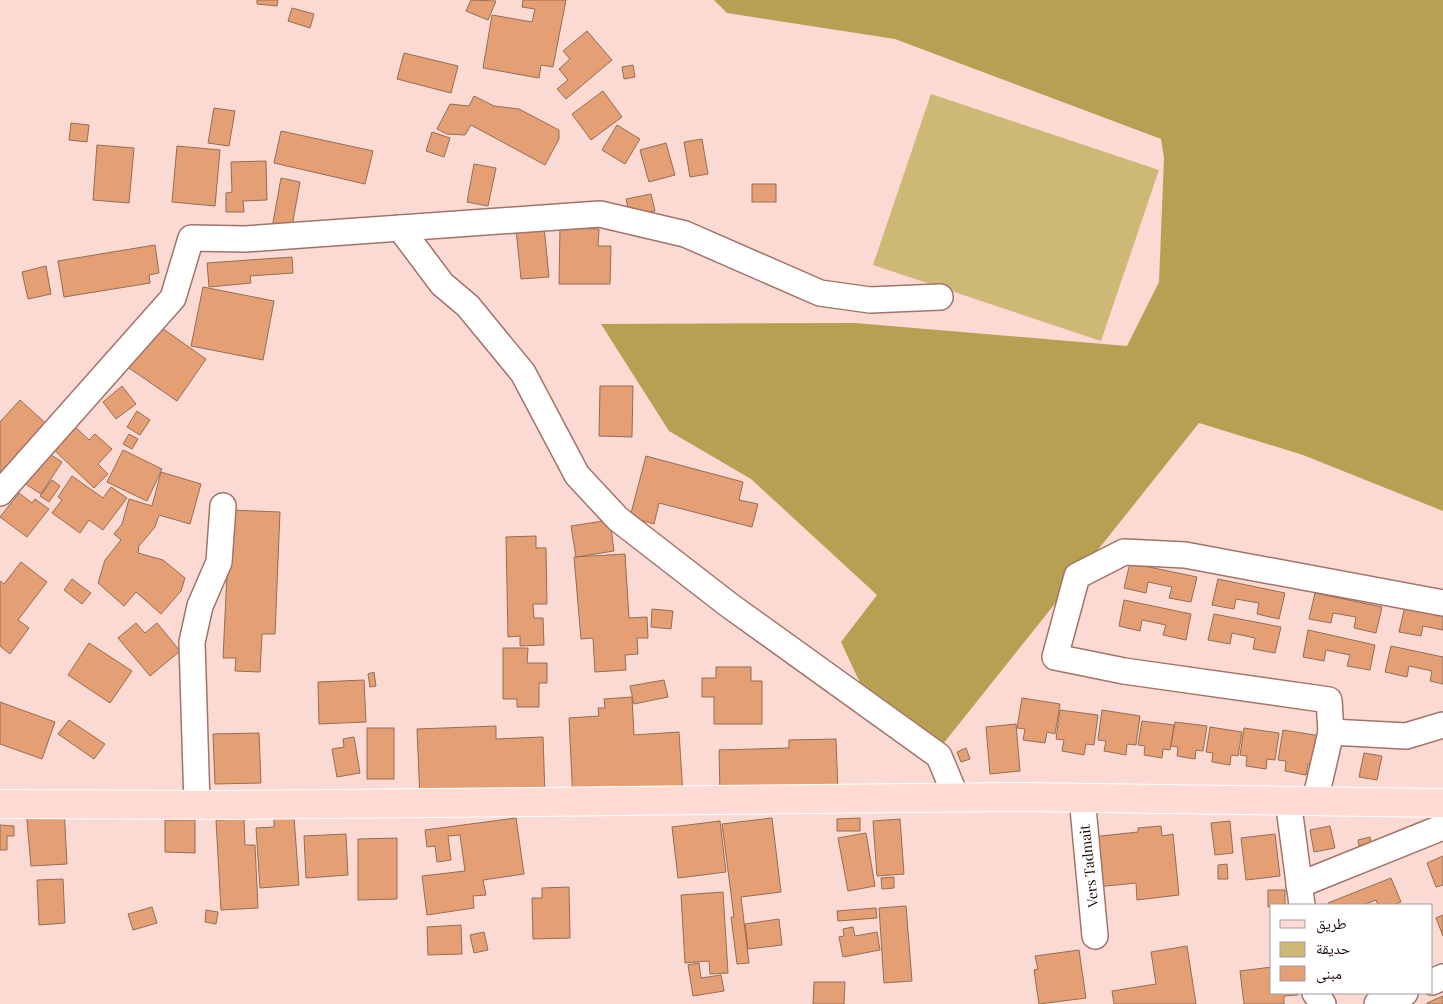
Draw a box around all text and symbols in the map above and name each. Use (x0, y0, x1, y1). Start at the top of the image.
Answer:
street label: Vers Tadmait (1075, 823, 1102, 909)
legend (1270, 904, 1433, 994)
text: طريق (1316, 913, 1347, 934)
text: حديقة (1316, 938, 1351, 958)
text: مبنى (1316, 963, 1342, 984)

